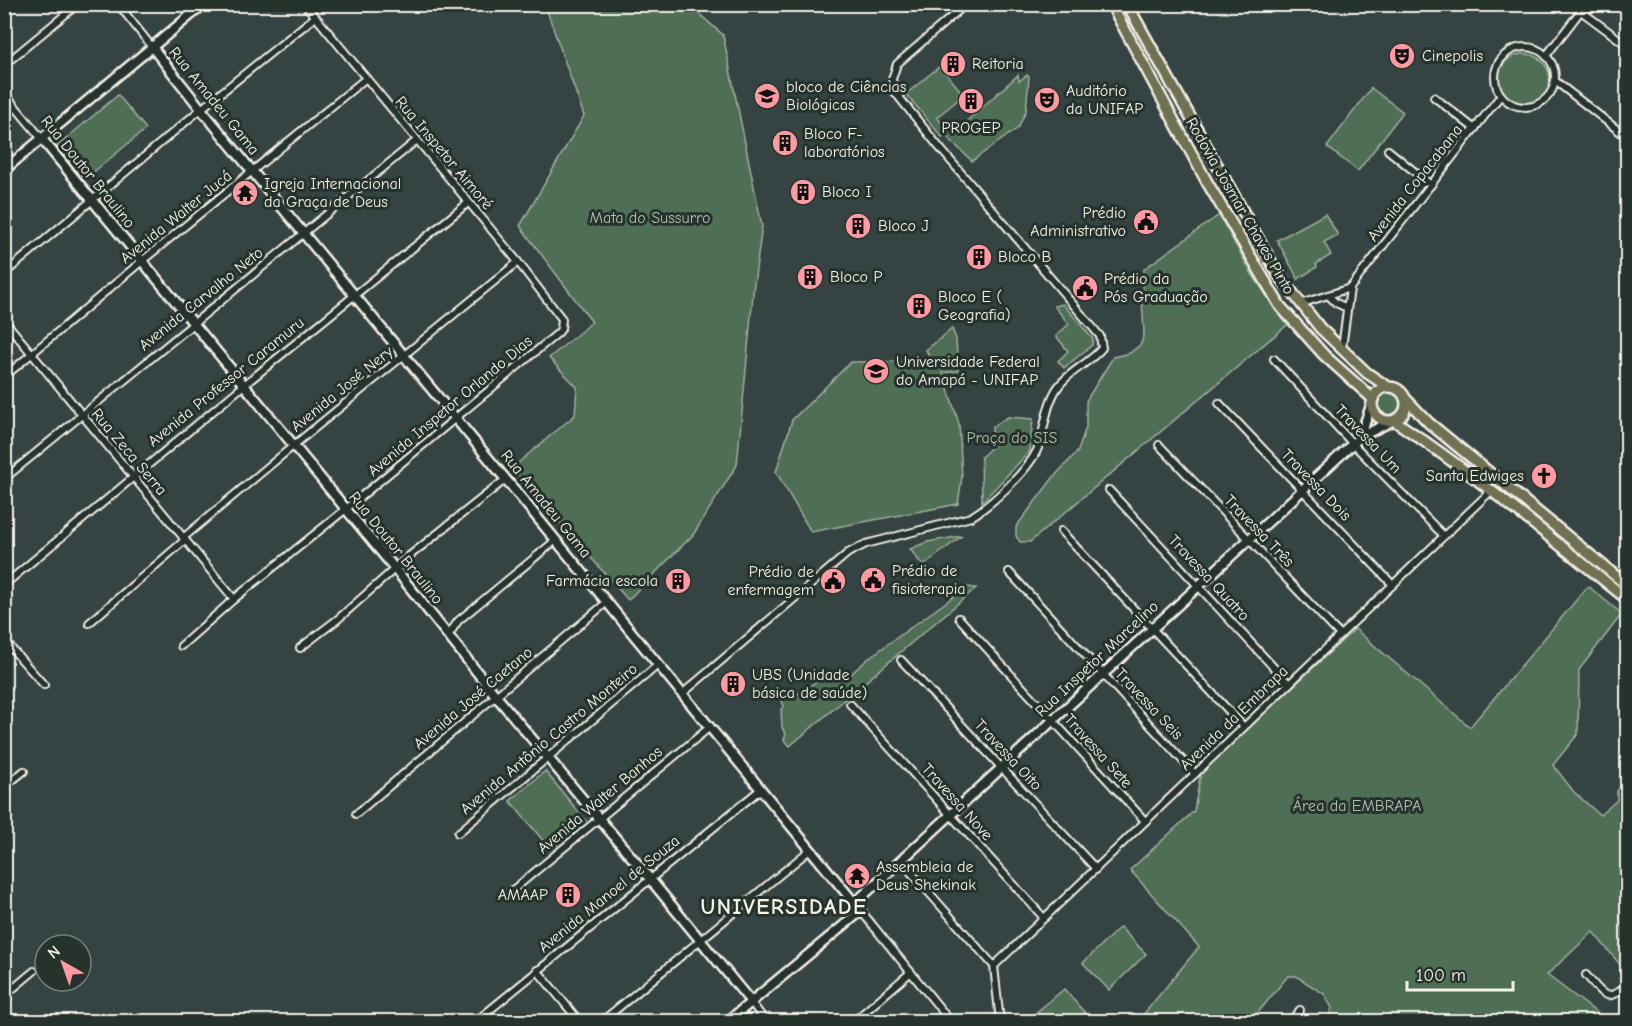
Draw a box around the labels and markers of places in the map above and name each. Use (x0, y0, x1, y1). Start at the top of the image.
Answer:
theatre icon: Cinepolis (1387, 41, 1417, 71)
place label: Cinepolis (1422, 47, 1483, 65)
building icon: Reitoria (938, 49, 968, 79)
place label: Reitoria (972, 55, 1024, 73)
place label: bloco de Ciências Biológicas (786, 78, 907, 114)
school or university icon: bloco de Ciências Biológicas (752, 81, 782, 111)
place label: Auditório da UNIFAP (1066, 82, 1143, 118)
theatre icon: Auditório da UNIFAP (1032, 85, 1062, 115)
building icon: PROGEP (956, 86, 986, 116)
place label: PROGEP (942, 119, 1000, 137)
place label: Bloco F- laboratórios (804, 125, 885, 161)
building icon: Bloco F- laboratórios (770, 128, 800, 158)
place label: Igreja Internacional da Graça de Deus (264, 175, 401, 211)
building icon: Bloco I (788, 177, 818, 207)
temple icon: Igreja Internacional da Graça de Deus (230, 178, 260, 208)
place label: Bloco I (822, 183, 872, 201)
place label: Prédio Administrativo (1030, 204, 1126, 240)
public building icon: Prédio Administrativo (1131, 207, 1161, 237)
building icon: Bloco J (843, 211, 873, 241)
place label: Bloco J (878, 217, 929, 235)
building icon: Bloco B (964, 242, 994, 272)
place label: Bloco B (998, 248, 1051, 266)
building icon: Bloco P (795, 262, 825, 292)
place label: Bloco P (830, 268, 882, 286)
place label: Prédio da Pós Graduação (1104, 270, 1208, 306)
public building icon: Prédio da Pós Graduação (1070, 273, 1100, 303)
place label: Bloco E ( Geografia) (938, 288, 1011, 324)
building icon: Bloco E ( Geografia) (904, 291, 934, 321)
place label: Universidade Federal do Amapá - UNIFAP (896, 353, 1040, 389)
school or university icon: Universidade Federal do Amapá - UNIFAP (861, 356, 891, 386)
church icon: Santa Edwiges (1529, 461, 1559, 491)
place label: Santa Edwiges (1426, 467, 1524, 485)
place label: Prédio de fisioterapia (891, 562, 966, 598)
place label: Prédio de enfermagem (727, 563, 814, 599)
public building icon: Prédio de fisioterapia (858, 565, 888, 595)
building icon: Farmácia escola (663, 566, 693, 596)
public building icon: Prédio de enfermagem (818, 566, 848, 596)
place label: Farmácia escola (546, 572, 658, 590)
place label: UBS (Unidade básica de saúde) (752, 666, 867, 702)
building icon: UBS (Unidade básica de saúde) (718, 669, 748, 699)
place label: Assembleia de Deus Shekinak (876, 858, 976, 894)
temple icon: Assembleia de Deus Shekinak (842, 861, 872, 891)
building icon: AMAAP (553, 880, 583, 910)
place label: AMAAP (498, 886, 548, 904)

